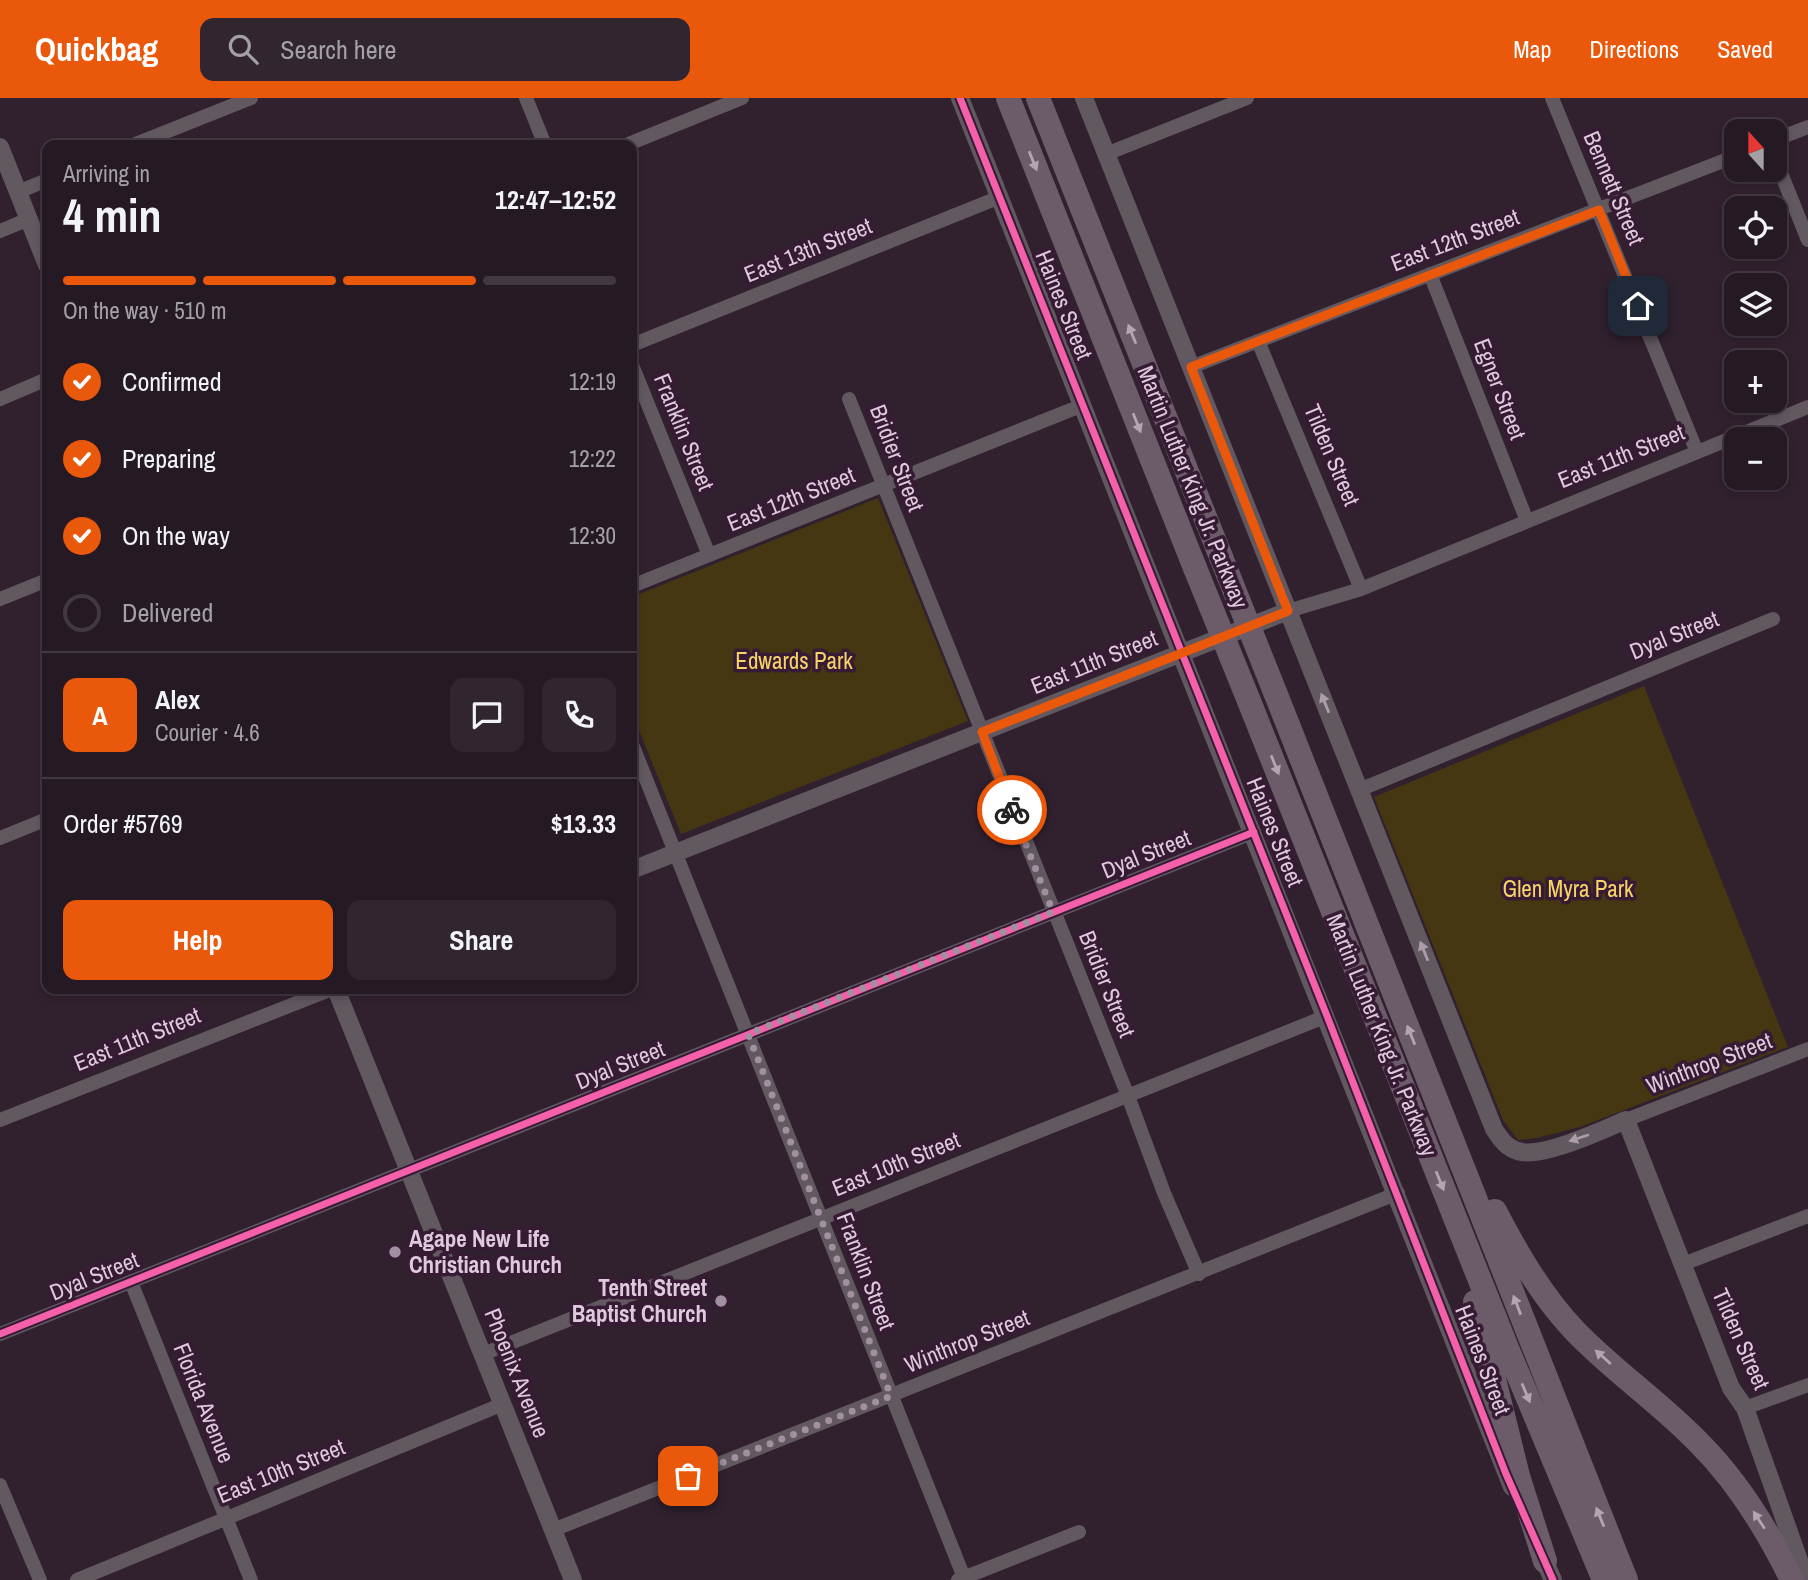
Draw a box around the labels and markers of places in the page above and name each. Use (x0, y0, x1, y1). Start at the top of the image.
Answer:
pin (1608, 276, 1668, 336)
place label: Agape New Life Christian Church (409, 1223, 562, 1280)
marker: Agape New Life Christian Church (387, 1244, 403, 1260)
place label: Tenth Street Baptist Church (572, 1272, 707, 1329)
marker: Tenth Street Baptist Church (713, 1293, 729, 1309)
pin (658, 1446, 718, 1506)

